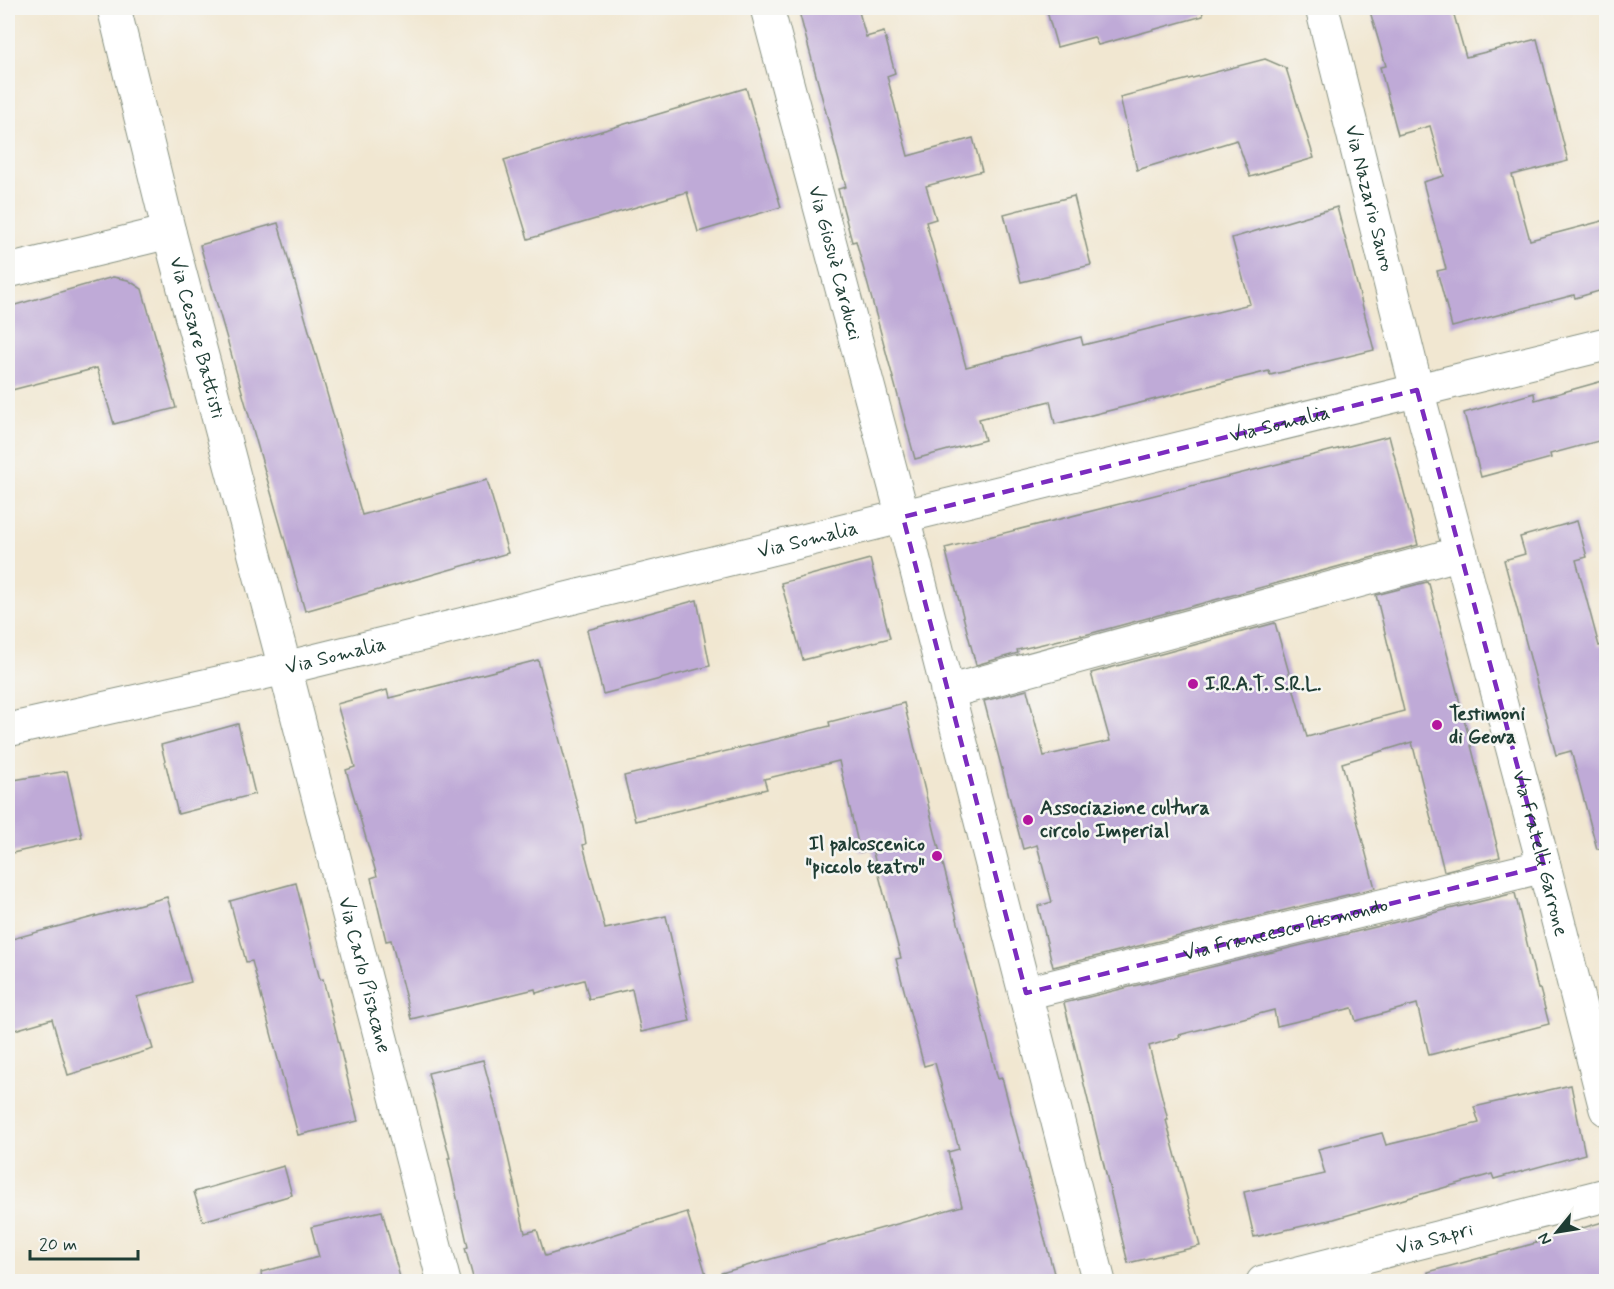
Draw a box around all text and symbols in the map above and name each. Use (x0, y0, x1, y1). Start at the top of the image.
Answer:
street label: Via Nazario Sauro (1338, 122, 1401, 274)
street label: Via Giosuè Carducci (802, 183, 869, 343)
street label: Via Cesare Battisti (163, 254, 232, 422)
street label: Via Somalia (1227, 399, 1333, 449)
street label: Via Somalia (754, 514, 861, 565)
street label: Via Somalia (282, 630, 389, 681)
place label: I.R.A.T. S.R.L. (1205, 671, 1321, 698)
marker: I.R.A.T. S.R.L. (1186, 677, 1200, 691)
place label: Testimoni di Geova (1449, 701, 1525, 751)
marker: Testimoni di Geova (1430, 718, 1444, 732)
street label: Via Fratelli Garrone (1506, 767, 1575, 939)
place label: Associazione cultura circolo Imperial (1040, 795, 1210, 845)
marker: Associazione cultura circolo Imperial (1021, 813, 1035, 827)
place label: Il palcoscenico "piccolo teatro" (805, 831, 925, 881)
marker: Il palcoscenico "piccolo teatro" (930, 849, 944, 863)
street label: Via Francesco Rismondo (1180, 891, 1391, 968)
street label: Via Carlo Pisacane (331, 894, 398, 1056)
north arrow (1527, 1202, 1587, 1262)
street label: Via Sapri (1393, 1216, 1476, 1261)
scale bar (30, 1223, 138, 1261)
text: N (1534, 1229, 1557, 1249)
text: 20 m (39, 1233, 77, 1257)

